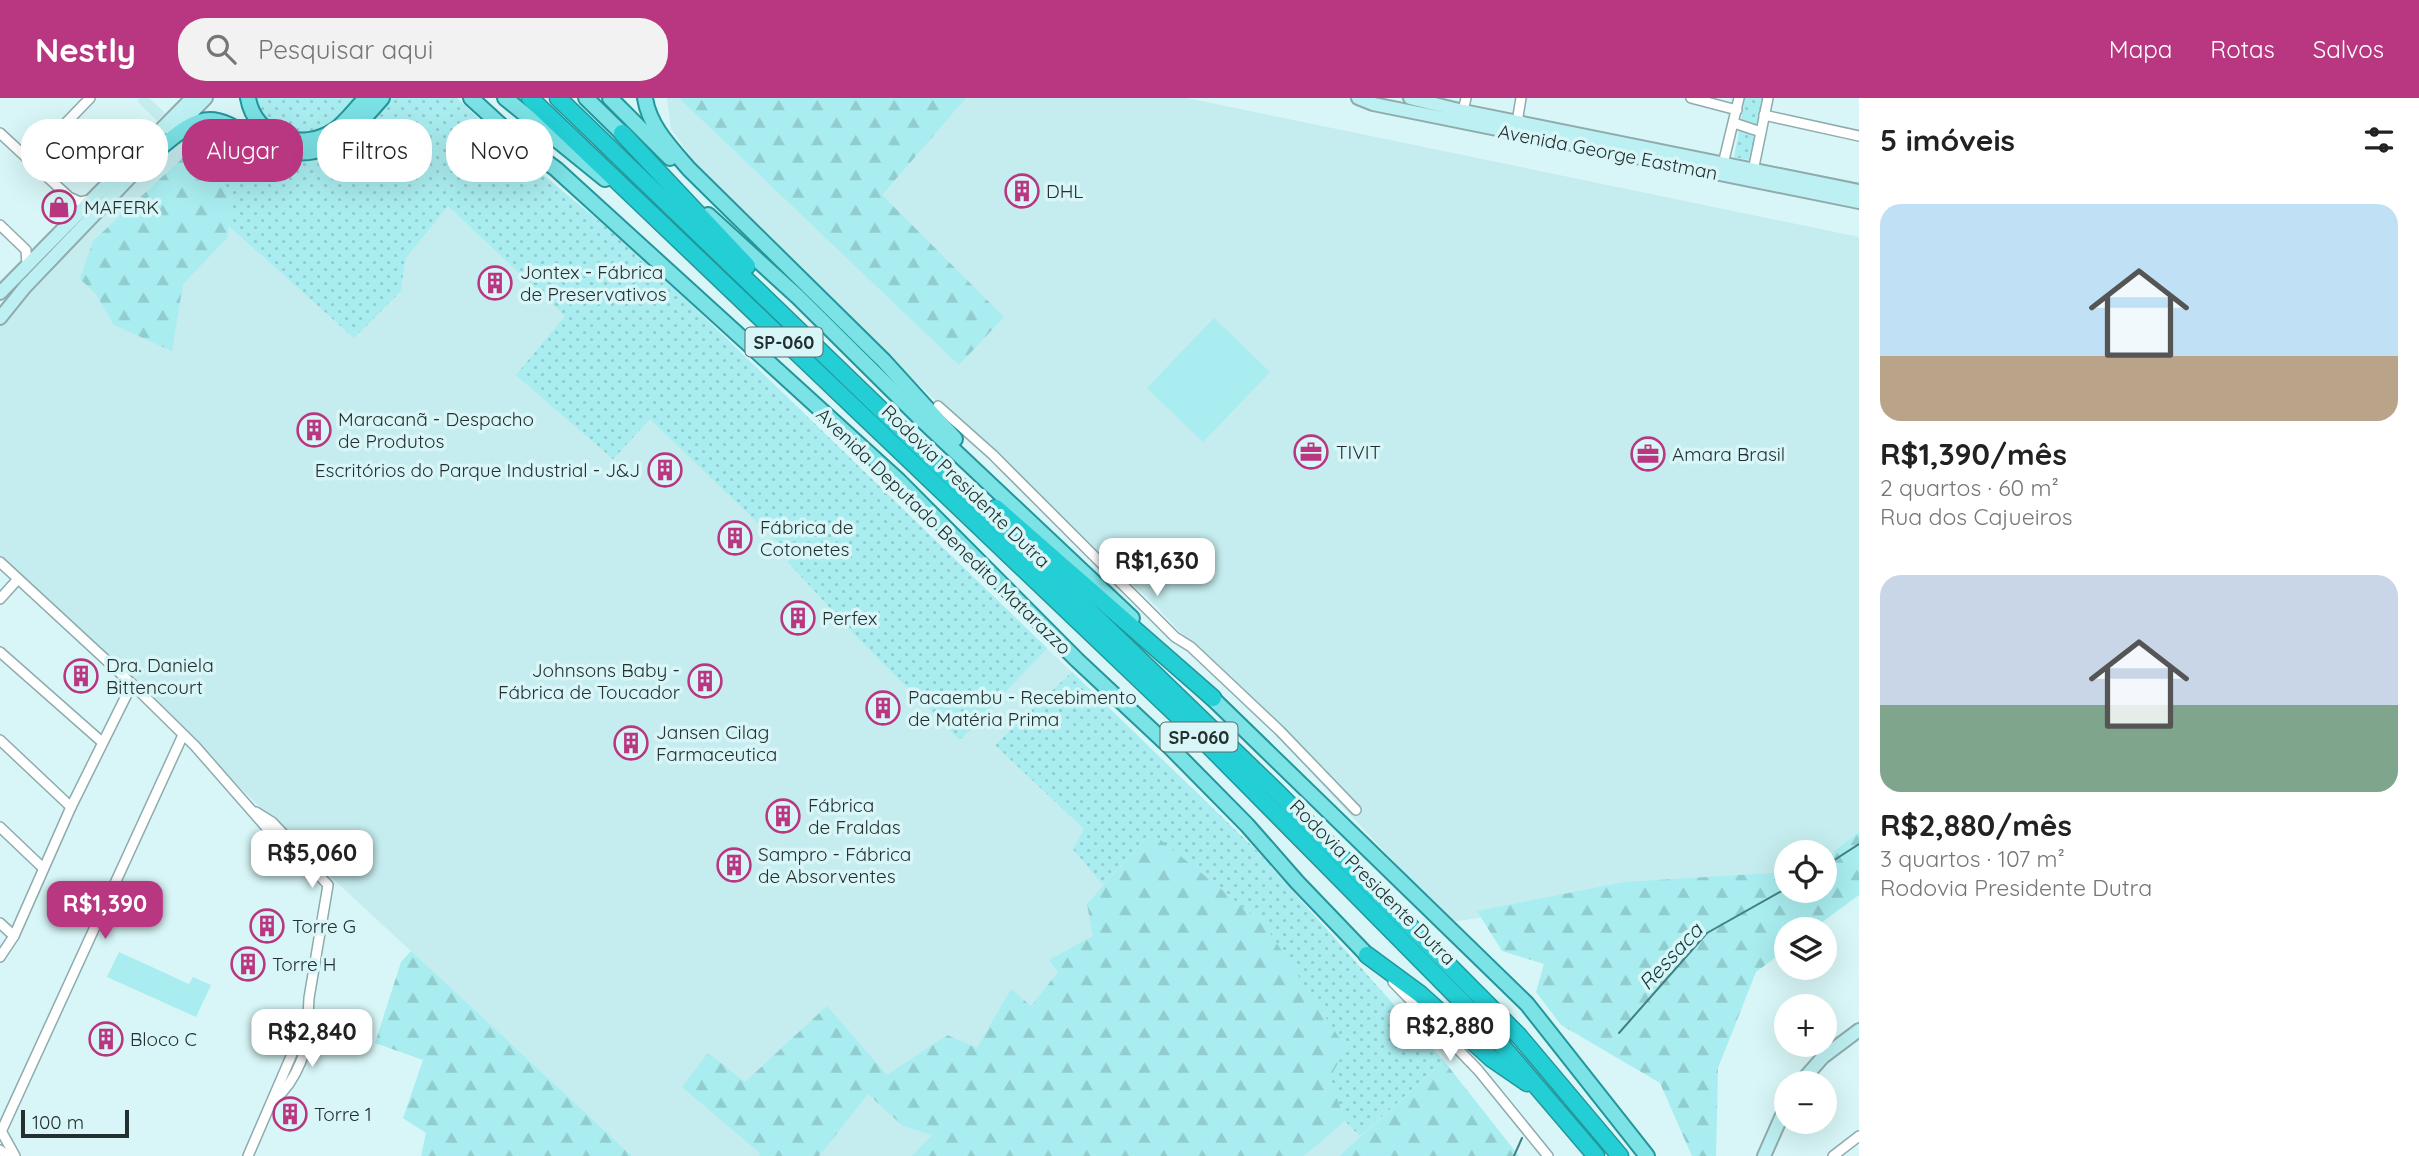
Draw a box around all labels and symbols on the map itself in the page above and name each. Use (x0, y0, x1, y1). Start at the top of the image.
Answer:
street label: Avenida George Eastman (1496, 119, 1720, 185)
building icon: DHL (1003, 172, 1041, 210)
place label: DHL (1046, 179, 1083, 203)
shop icon: MAFERK (40, 188, 78, 226)
place label: MAFERK (84, 195, 159, 219)
place label: Jontex - Fábrica de Preservativos (520, 260, 667, 306)
building icon: Jontex - Fábrica de Preservativos (476, 264, 514, 302)
road number: SP-060 (746, 328, 822, 356)
street label: Rodovia Presidente Dutra (877, 399, 1055, 573)
street label: Avenida Deputado Benedito Matarazzo (811, 402, 1077, 660)
place label: Maracanã - Despacho de Produtos (338, 407, 534, 453)
building icon: Maracanã - Despacho de Produtos (295, 411, 333, 449)
office icon: TIVIT (1292, 433, 1330, 471)
office icon: Amara Brasil (1629, 435, 1667, 473)
place label: TIVIT (1336, 440, 1381, 464)
place label: Amara Brasil (1672, 442, 1785, 466)
building icon: Escritórios do Parque Industrial - J&J (646, 451, 684, 489)
place label: Escritórios do Parque Industrial - J&J (315, 458, 640, 482)
place label: Fábrica de Cotonetes (760, 515, 854, 561)
building icon: Fábrica de Cotonetes (716, 519, 754, 557)
pin: R$1,630 (1092, 538, 1222, 598)
building icon: Perfex (779, 599, 817, 637)
place label: Perfex (822, 606, 877, 630)
place label: Dra. Daniela Bittencourt (106, 653, 214, 699)
building icon: Dra. Daniela Bittencourt (62, 657, 100, 695)
place label: Johnsons Baby - Fábrica de Toucador (498, 658, 681, 704)
building icon: Johnsons Baby - Fábrica de Toucador (686, 662, 724, 700)
place label: Pacaembu - Recebimento de Matéria Prima (908, 685, 1137, 731)
building icon: Pacaembu - Recebimento de Matéria Prima (864, 689, 902, 727)
place label: Jansen Cilag Farmaceutica (656, 720, 777, 766)
road number: SP-060 (1160, 722, 1238, 752)
building icon: Jansen Cilag Farmaceutica (612, 724, 650, 762)
place label: Fábrica de Fraldas (808, 793, 901, 839)
street label: Rodovia Presidente Dutra (1285, 794, 1461, 970)
building icon: Fábrica de Fraldas (764, 797, 802, 835)
pin: R$5,060 (247, 830, 377, 890)
place label: Sampro - Fábrica de Absorventes (758, 842, 911, 888)
building icon: Sampro - Fábrica de Absorventes (715, 846, 753, 884)
pin: R$1,390 (40, 882, 170, 941)
building icon: Torre G (248, 907, 286, 945)
place label: Torre G (292, 914, 356, 938)
water label: Ressaca (1633, 916, 1708, 995)
building icon: Torre H (229, 945, 267, 983)
place label: Torre H (272, 952, 337, 976)
pin: R$2,880 (1385, 1004, 1515, 1063)
pin: R$2,840 (247, 1010, 377, 1069)
building icon: Bloco C (87, 1020, 125, 1058)
place label: Bloco C (130, 1027, 197, 1051)
building icon: Torre 1 (271, 1095, 309, 1133)
place label: Torre 1 (314, 1102, 372, 1126)
scale bar (21, 1107, 130, 1139)

